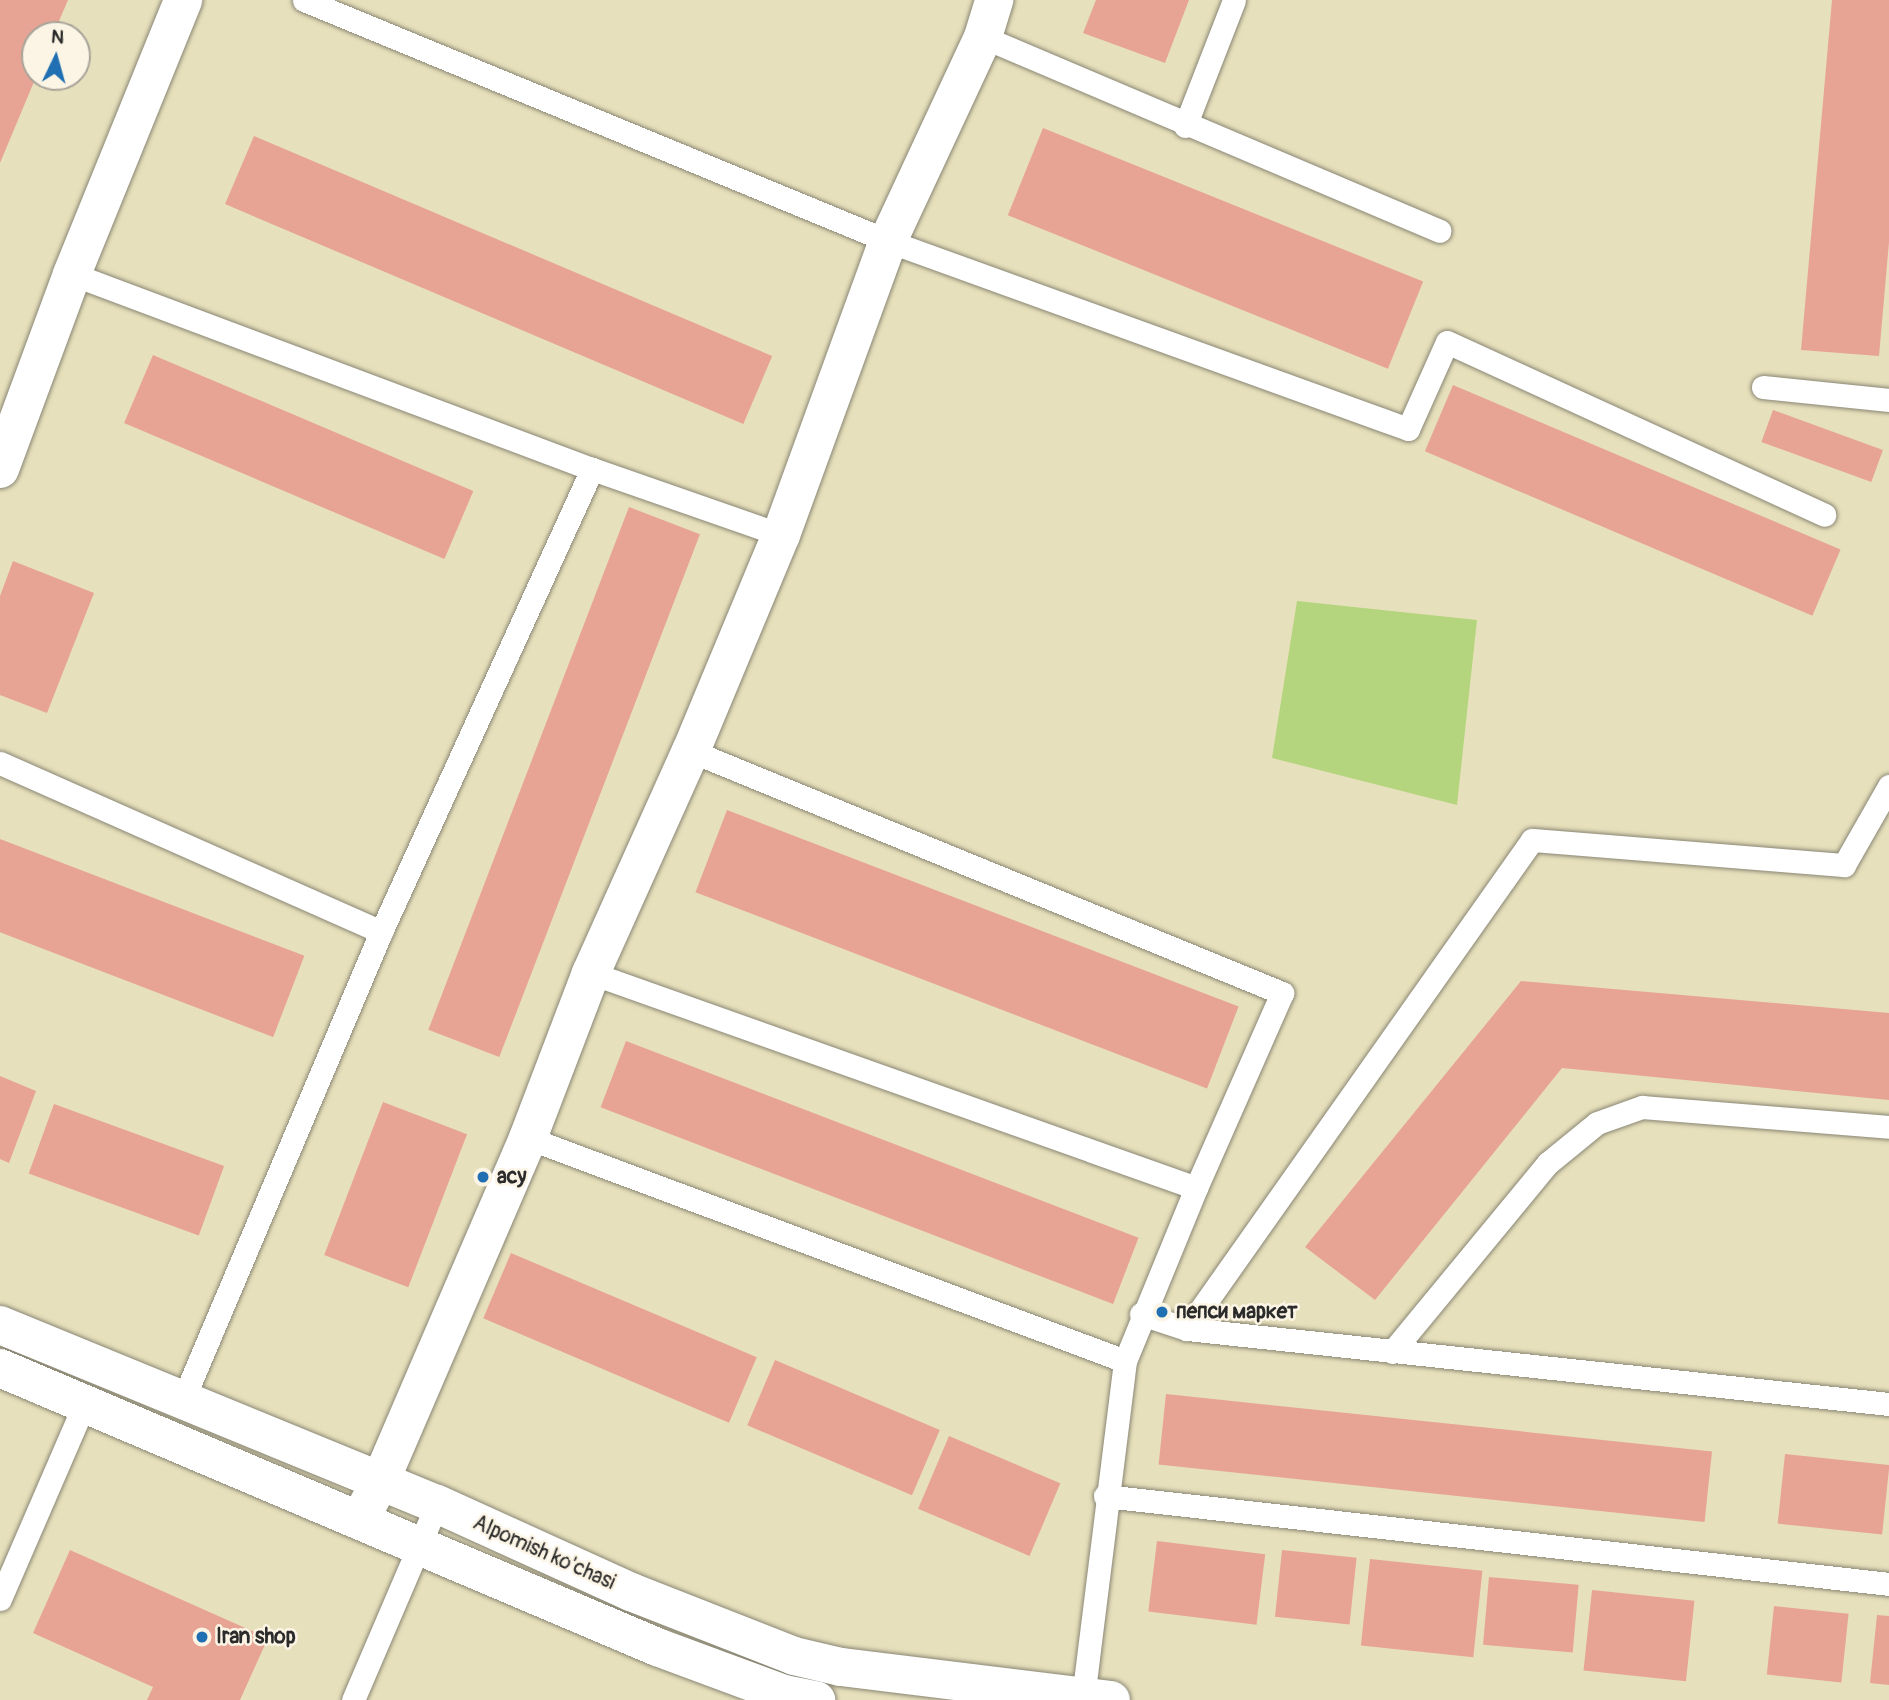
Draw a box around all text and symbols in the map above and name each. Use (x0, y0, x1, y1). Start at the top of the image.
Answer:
north arrow (21, 21, 91, 91)
text: N (50, 25, 65, 50)
place label: асу (497, 1164, 526, 1190)
marker: асу (475, 1169, 491, 1185)
place label: пепси маркет (1176, 1299, 1298, 1325)
marker: пепси маркет (1154, 1304, 1170, 1320)
street label: Alpomish ko'chasi (469, 1510, 619, 1596)
place label: Iran shop (216, 1624, 296, 1650)
marker: Iran shop (194, 1629, 210, 1645)

